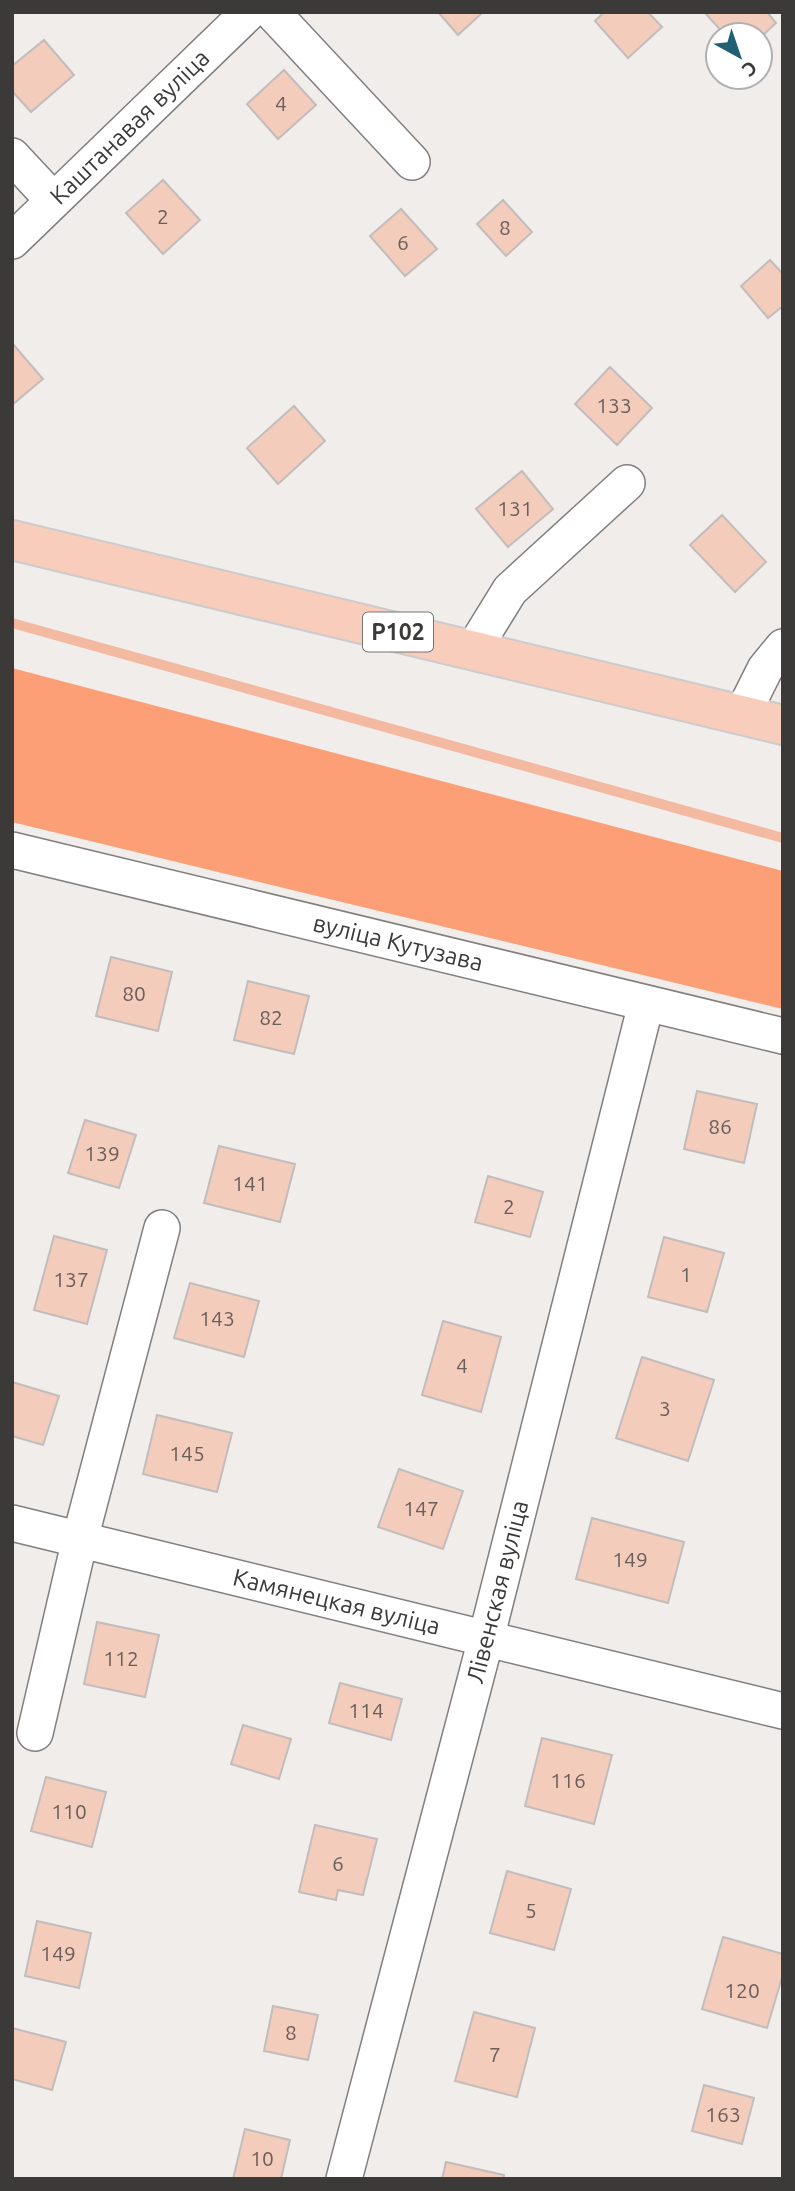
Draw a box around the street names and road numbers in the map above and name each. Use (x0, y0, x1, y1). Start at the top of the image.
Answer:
street label: Каштанавая вуліца (45, 44, 215, 209)
road number: Р102 (363, 612, 433, 652)
street label: вуліца Кутузава (310, 909, 486, 976)
street label: Лівенская вуліца (461, 1497, 533, 1686)
street label: Камянецкая вуліца (230, 1563, 443, 1640)

